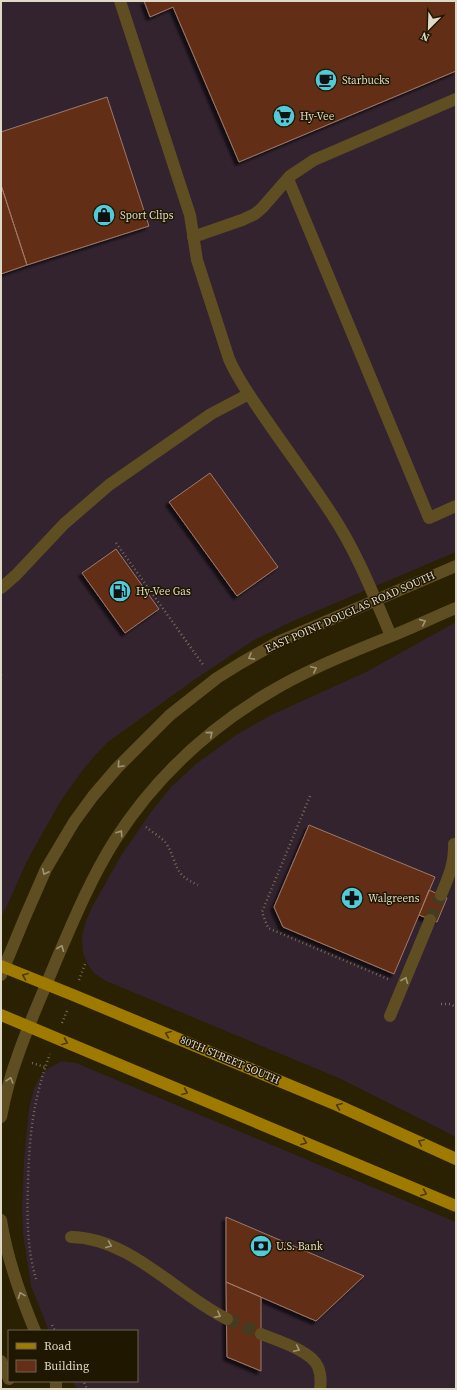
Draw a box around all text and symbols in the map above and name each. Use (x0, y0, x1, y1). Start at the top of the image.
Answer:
north arrow (409, 8, 449, 48)
text: N (419, 28, 432, 45)
cafe icon: Starbucks (313, 67, 339, 93)
place label: Starbucks (342, 73, 390, 88)
supermarket icon: Hy-Vee (271, 103, 297, 129)
place label: Hy-Vee (300, 109, 335, 124)
shop icon: Sport Clips (91, 202, 117, 228)
place label: Sport Clips (120, 208, 174, 223)
street label: EAST POINT DOUGLAS ROAD SOUTH (263, 568, 438, 656)
fuel station icon: Hy-Vee Gas (107, 578, 133, 604)
place label: Hy-Vee Gas (136, 584, 191, 599)
one-way arrow (419, 619, 427, 627)
one-way arrow (248, 652, 255, 660)
one-way arrow (310, 666, 317, 674)
one-way arrow (205, 731, 212, 738)
one-way arrow (117, 761, 124, 768)
one-way arrow (115, 830, 122, 837)
one-way arrow (42, 867, 50, 875)
pharmacy icon: Walgreens (339, 885, 365, 911)
place label: Walgreens (368, 891, 420, 906)
one-way arrow (57, 945, 65, 952)
one-way arrow (22, 973, 30, 981)
one-way arrow (401, 977, 409, 984)
one-way arrow (164, 1031, 172, 1039)
street label: 80TH STREET SOUTH (178, 1032, 282, 1088)
one-way arrow (61, 1037, 68, 1045)
one-way arrow (5, 1076, 14, 1083)
one-way arrow (180, 1087, 188, 1095)
one-way arrow (336, 1102, 343, 1110)
one-way arrow (300, 1137, 308, 1145)
one-way arrow (417, 1139, 425, 1147)
one-way arrow (421, 1188, 428, 1196)
bank icon: U.S. Bank (248, 1233, 274, 1259)
place label: U.S. Bank (276, 1239, 324, 1254)
one-way arrow (104, 1240, 112, 1248)
one-way arrow (17, 1291, 25, 1298)
one-way arrow (214, 1310, 221, 1318)
legend (8, 1330, 138, 1382)
text: Road (44, 1338, 71, 1354)
one-way arrow (293, 1345, 300, 1353)
text: Building (44, 1358, 89, 1374)

